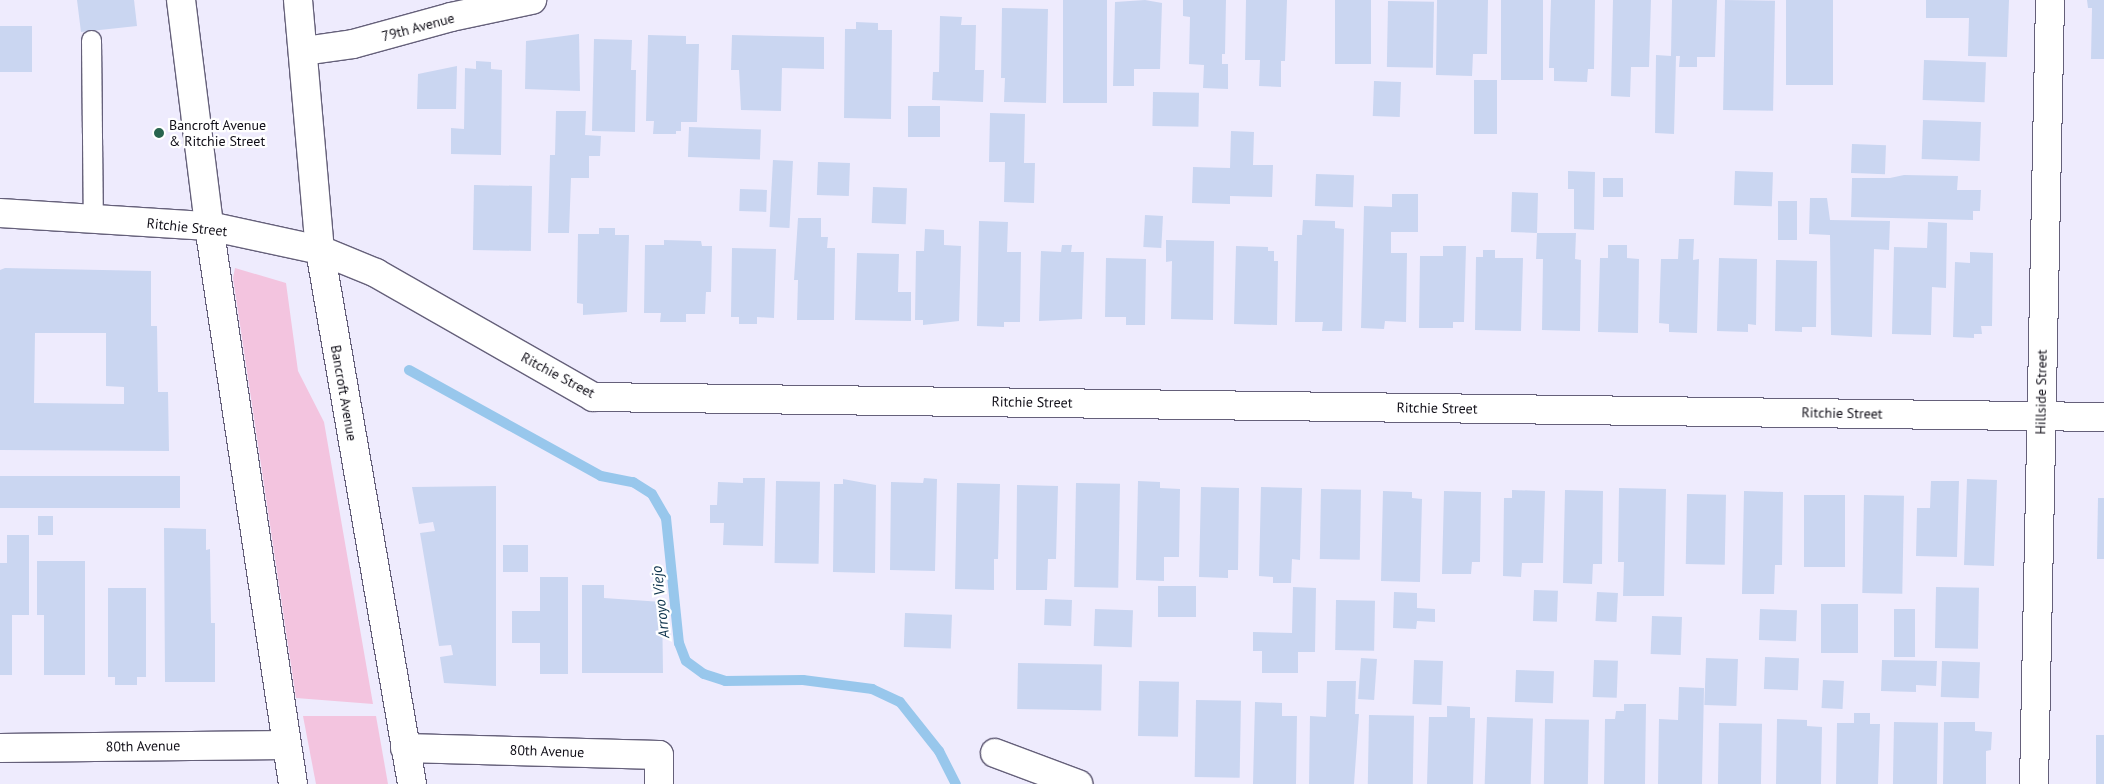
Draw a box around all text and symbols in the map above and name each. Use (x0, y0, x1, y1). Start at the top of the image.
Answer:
street label: 79th Avenue (380, 9, 456, 45)
place label: Bancroft Avenue & Ritchie Street (169, 117, 267, 150)
marker: Bancroft Avenue & Ritchie Street (153, 127, 165, 139)
street label: Ritchie Street (146, 214, 228, 240)
street label: Bancroft Avenue (327, 343, 361, 443)
street label: Ritchie Street (518, 349, 598, 401)
street label: Hillside Street (2032, 349, 2050, 435)
street label: Ritchie Street (991, 393, 1073, 411)
street label: Ritchie Street (1396, 399, 1478, 417)
street label: Ritchie Street (1801, 404, 1883, 422)
water label: Arroyo Viejo (647, 565, 673, 639)
street label: 80th Avenue (105, 737, 181, 755)
street label: 80th Avenue (509, 741, 585, 761)

